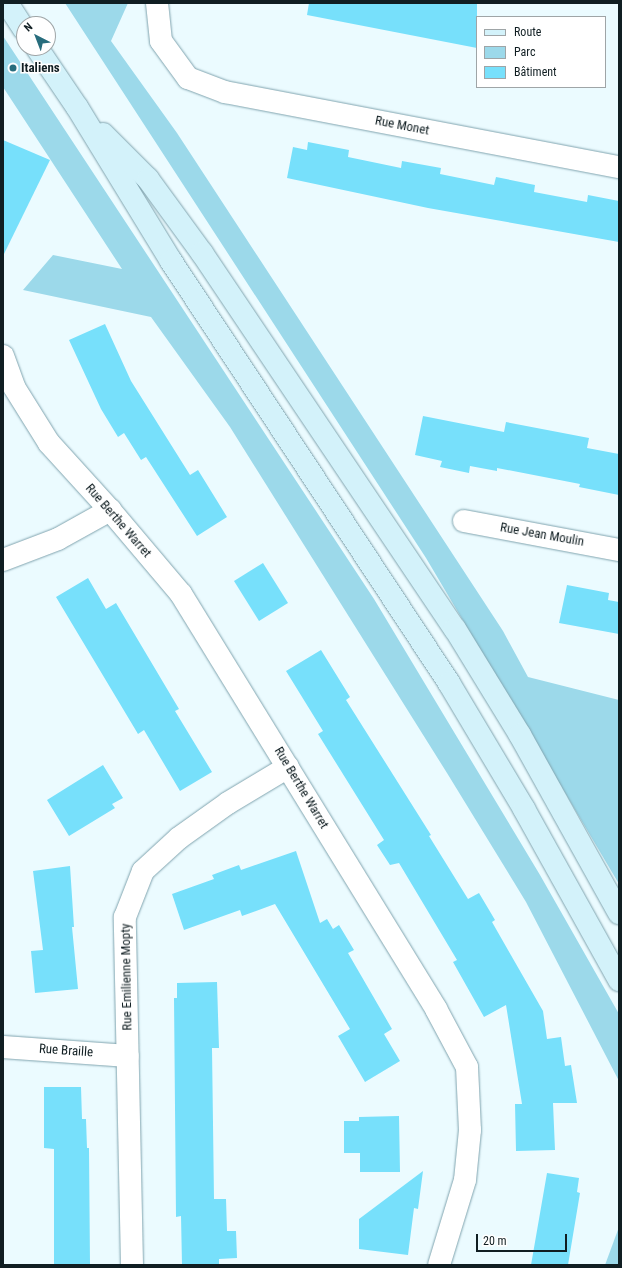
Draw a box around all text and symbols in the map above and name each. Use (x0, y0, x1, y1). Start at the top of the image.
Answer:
north arrow (16, 16, 56, 56)
legend (476, 16, 606, 88)
text: N (21, 20, 35, 35)
text: Route (514, 25, 541, 39)
text: Parc (514, 45, 535, 59)
place label: Italiens (21, 60, 60, 76)
marker: Italiens (8, 63, 18, 73)
text: Bâtiment (514, 65, 557, 79)
street label: Rue Monet (374, 113, 430, 139)
street label: Rue Berthe Warret (82, 481, 154, 561)
street label: Rue Jean Moulin (499, 520, 585, 550)
street label: Rue Berthe Warret (270, 744, 332, 832)
street label: Rue Emilienne Mopty (118, 923, 136, 1031)
street label: Rue Braille (38, 1041, 94, 1061)
scale bar (478, 1226, 569, 1252)
text: 20 m (483, 1234, 507, 1248)

